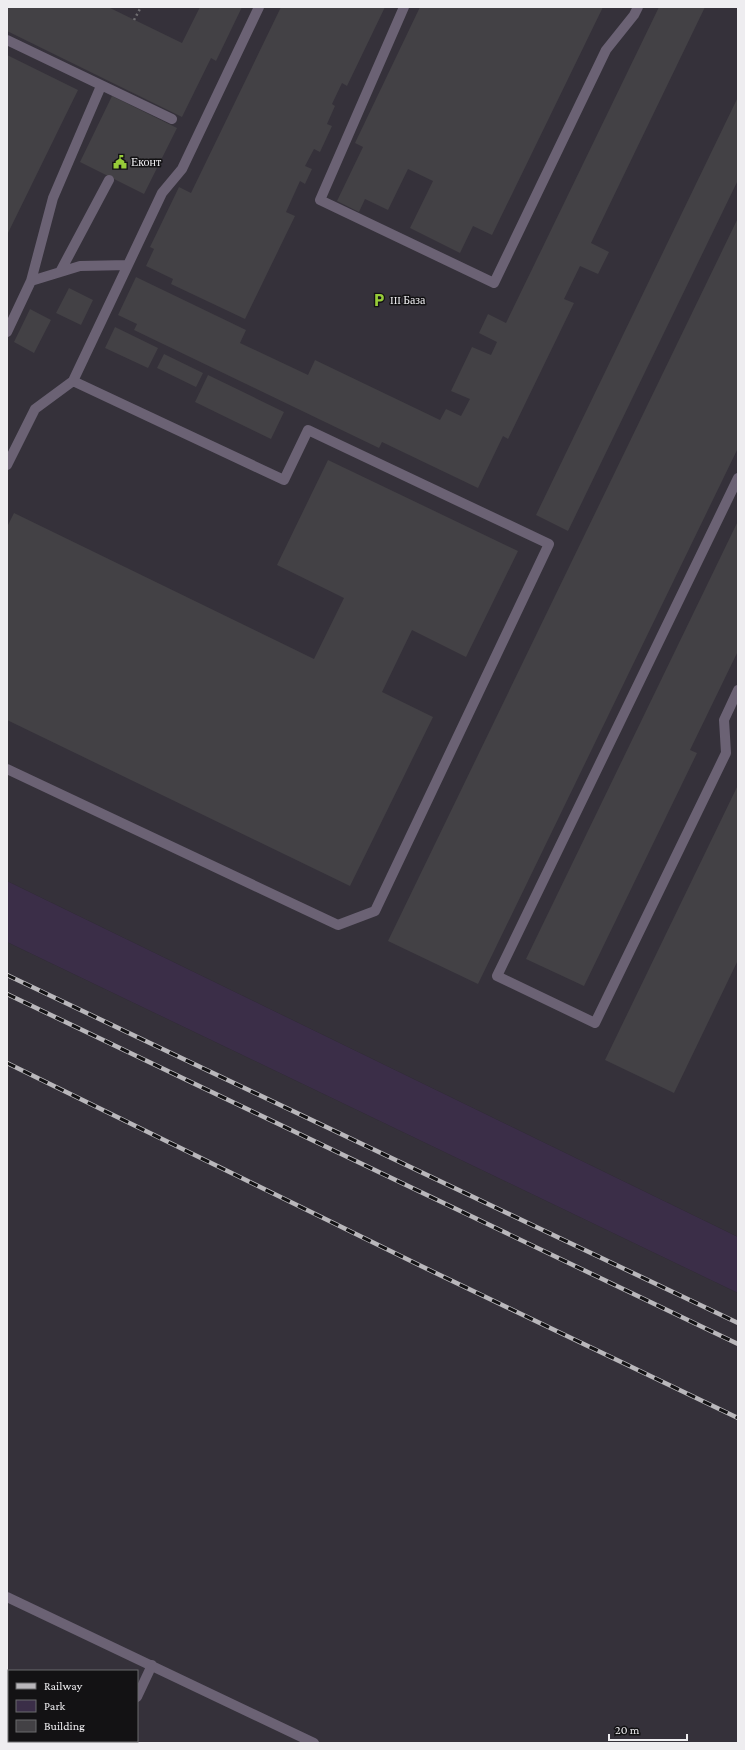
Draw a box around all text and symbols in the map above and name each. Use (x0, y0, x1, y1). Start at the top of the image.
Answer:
public building icon: Еконт (112, 154, 128, 170)
place label: Еконт (131, 155, 162, 169)
parking icon: III База (371, 292, 387, 308)
place label: III База (390, 293, 426, 307)
legend (8, 1670, 138, 1742)
text: Railway (44, 1679, 83, 1693)
text: Park (44, 1699, 66, 1713)
scale bar (609, 1716, 687, 1742)
text: Building (44, 1719, 85, 1733)
text: 20 m (615, 1723, 640, 1737)

